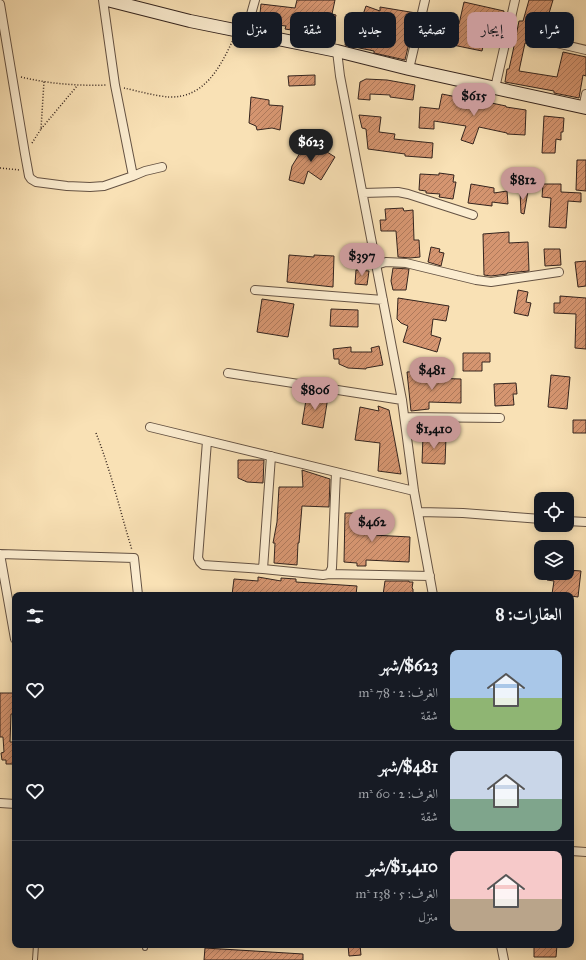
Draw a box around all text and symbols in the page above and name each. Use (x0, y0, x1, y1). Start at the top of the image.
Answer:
chip: منزل (232, 12, 282, 48)
chip: شقة (290, 12, 336, 48)
chip: جديد (344, 12, 396, 48)
chip: تصفية (404, 12, 459, 48)
chip: إيجار (467, 12, 517, 48)
chip: شراء (525, 12, 574, 48)
pin: $615 (450, 83, 498, 117)
text: $615 (461, 88, 487, 104)
pin: $623 (287, 129, 335, 163)
text: $623 (298, 134, 324, 150)
pin: $812 (499, 167, 547, 201)
text: $812 (510, 172, 536, 188)
pin: $397 (338, 243, 386, 277)
text: $397 (349, 248, 375, 264)
pin: $481 (408, 357, 456, 391)
text: $481 (418, 362, 446, 378)
pin: $806 (291, 377, 339, 411)
text: $806 (301, 382, 329, 398)
pin: $1,410 (401, 416, 467, 450)
text: $1,410 (416, 421, 452, 437)
map controls (534, 492, 574, 580)
button: locate (534, 492, 574, 532)
pin: $462 (348, 509, 396, 543)
text: $462 (358, 514, 386, 530)
button: layers (534, 540, 574, 580)
text: العقارات: 8 (496, 604, 562, 625)
icon: filters (24, 605, 46, 627)
text: $623/شهر (380, 655, 438, 676)
icon: home (482, 666, 530, 714)
icon: heart (24, 679, 46, 701)
text: الغرف: 2 · 78 m² (359, 685, 438, 701)
text: شقة (421, 708, 438, 724)
text: $481/شهر (378, 756, 438, 777)
icon: home (482, 767, 530, 815)
icon: heart (24, 780, 46, 802)
text: الغرف: 2 · 60 m² (358, 786, 438, 802)
text: شقة (421, 809, 438, 825)
text: $1,410/شهر (366, 856, 438, 877)
icon: home (482, 867, 530, 915)
icon: heart (24, 880, 46, 902)
text: الغرف: 5 · 138 m² (356, 886, 438, 902)
text: منزل (418, 909, 438, 925)

